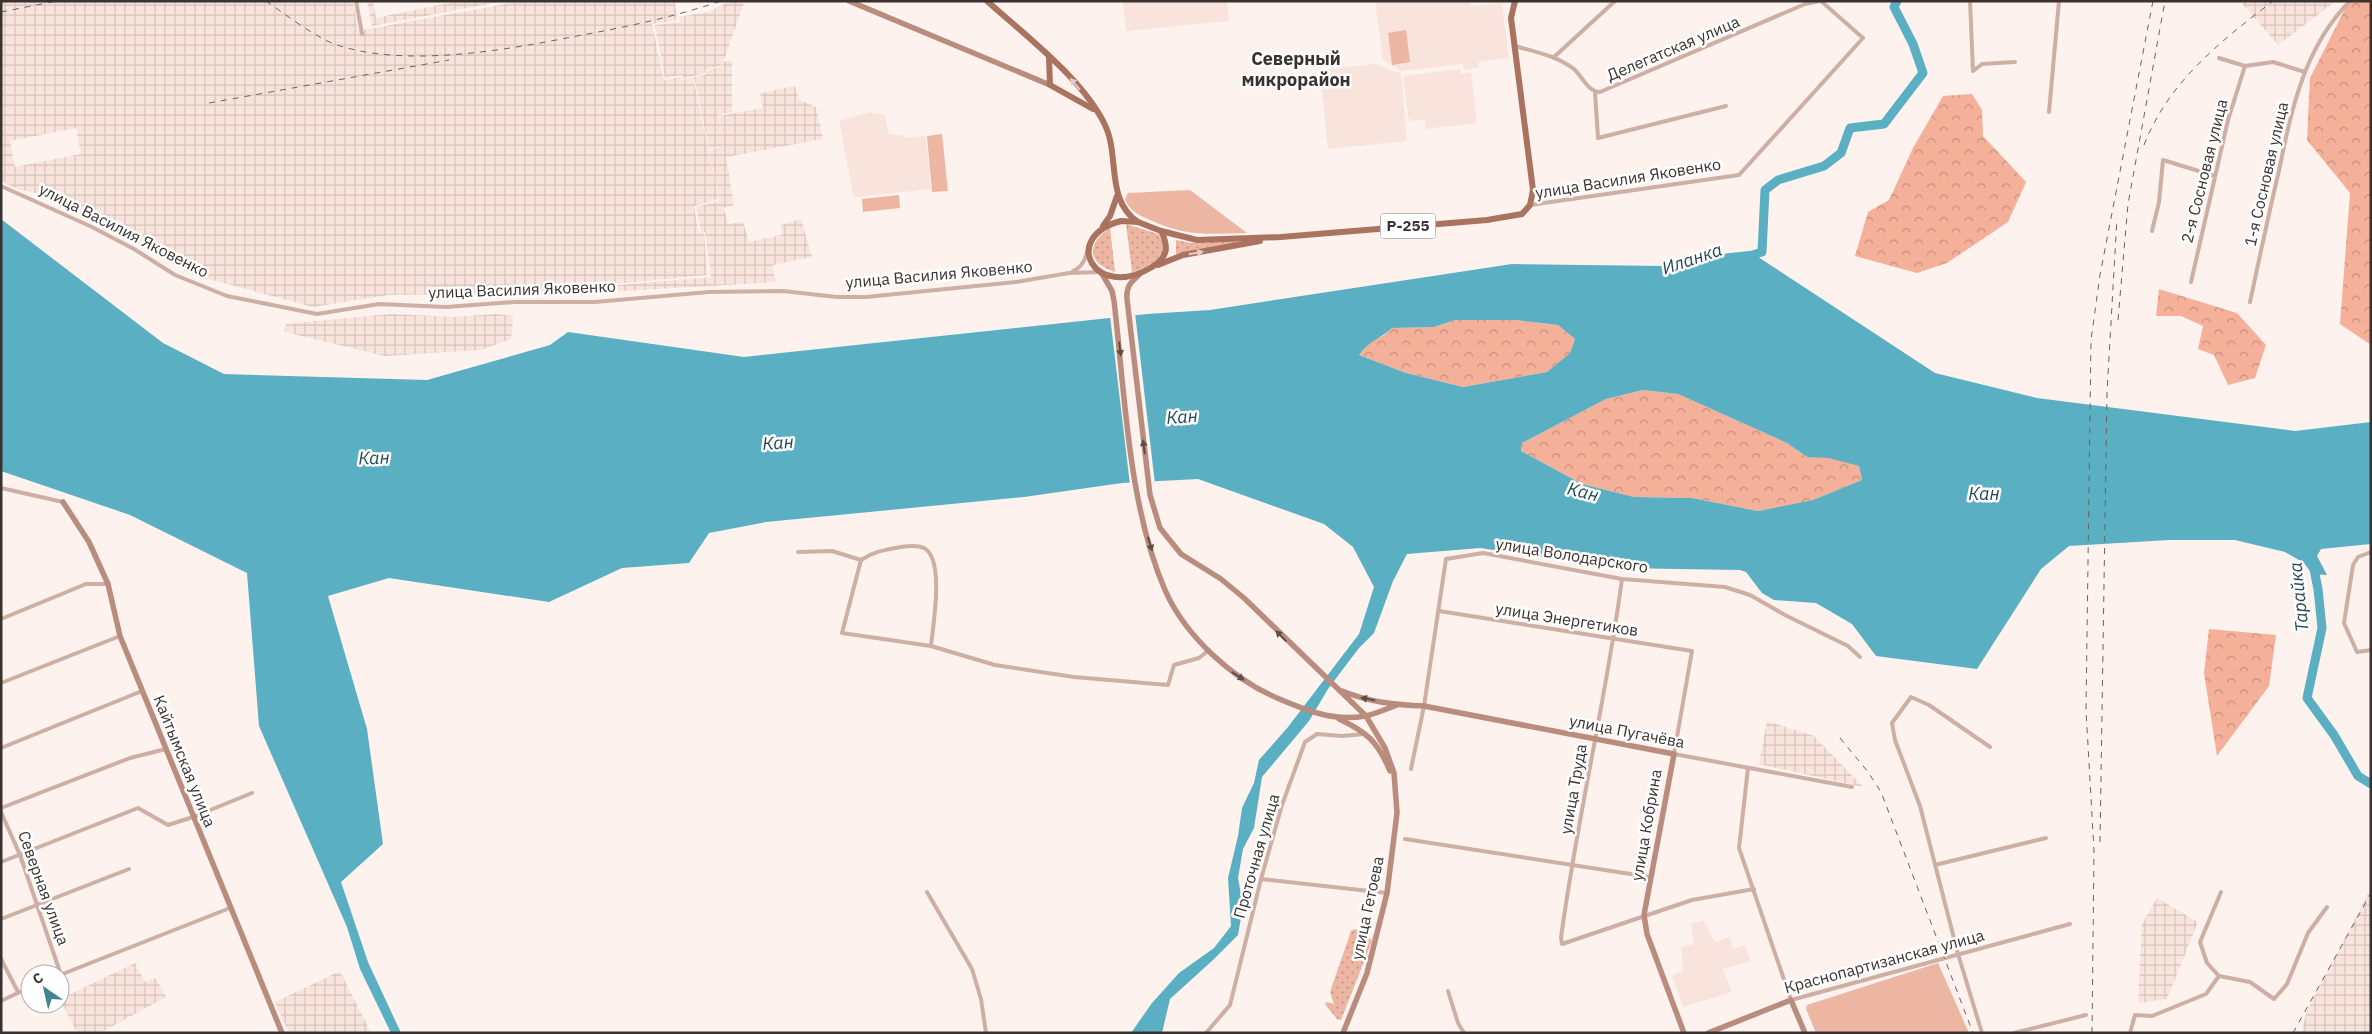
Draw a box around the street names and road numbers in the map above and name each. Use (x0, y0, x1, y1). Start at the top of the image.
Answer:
street label: Делегатская улица (1604, 11, 1743, 85)
street label: 2-я Сосновая улица (2176, 96, 2232, 245)
street label: 1-я Сосновая улица (2240, 99, 2292, 248)
street label: улица Василия Яковенко (1534, 153, 1722, 203)
street label: улица Василия Яковенко (36, 178, 212, 282)
road number: Р-255 (1380, 214, 1436, 238)
street label: улица Василия Яковенко (845, 256, 1033, 292)
street label: улица Василия Яковенко (428, 276, 616, 302)
street label: улица Володарского (1494, 533, 1650, 577)
street label: улица Энергетиков (1494, 598, 1640, 640)
street label: Кайтымская улица (149, 692, 221, 830)
street label: улица Пугачёва (1568, 710, 1687, 752)
street label: улица Труда (1555, 742, 1591, 836)
street label: улица Кобрина (1626, 767, 1666, 882)
street label: Проточная улица (1229, 791, 1283, 921)
street label: Северная улица (14, 828, 74, 948)
street label: улица Гетоева (1346, 854, 1388, 962)
street label: Краснопартизанская улица (1782, 925, 1987, 997)

